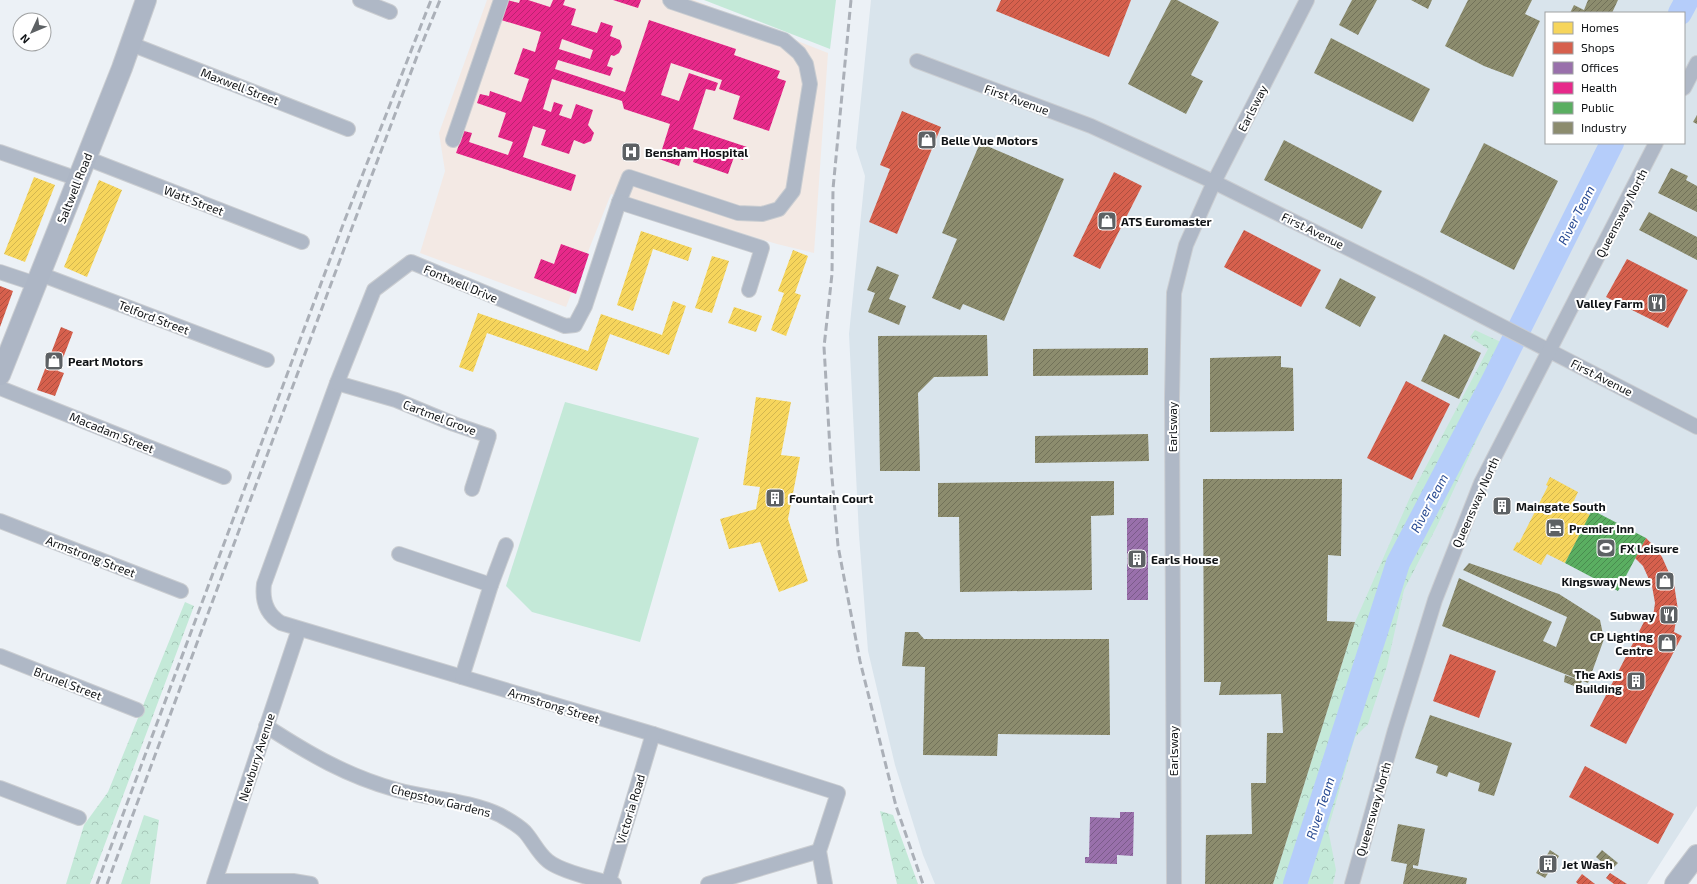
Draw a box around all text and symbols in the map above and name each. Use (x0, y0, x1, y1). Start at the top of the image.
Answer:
north arrow (12, 12, 52, 52)
legend (1545, 12, 1685, 144)
text: Homes (1581, 20, 1619, 34)
text: N (17, 32, 32, 47)
text: Shops (1581, 40, 1615, 54)
text: Offices (1581, 60, 1618, 74)
street label: Maxwell Street (199, 65, 281, 107)
text: Health (1581, 80, 1617, 94)
street label: First Avenue (983, 81, 1051, 117)
street label: Earlsway (1234, 82, 1270, 134)
text: Public (1581, 100, 1614, 114)
text: Industry (1581, 120, 1627, 134)
shop icon: Belle Vue Motors (916, 129, 938, 151)
place label: Belle Vue Motors (941, 133, 1038, 147)
hospital icon: Bensham Hospital (620, 141, 642, 163)
place label: Bensham Hospital (645, 145, 748, 159)
street label: Saltwell Road (53, 151, 95, 225)
street label: Queensway North (1593, 166, 1650, 260)
street label: Watt Street (162, 182, 226, 218)
water label: River Team (1554, 183, 1598, 247)
street label: First Avenue (1280, 209, 1346, 251)
shop icon: ATS Euromaster (1096, 210, 1118, 232)
place label: ATS Euromaster (1121, 214, 1212, 228)
street label: Fontwell Drive (422, 261, 500, 305)
restaurant icon: Valley Farm (1646, 292, 1668, 314)
place label: Valley Farm (1576, 296, 1643, 311)
street label: Telford Street (117, 297, 192, 337)
shop icon: Peart Motors (43, 350, 65, 372)
place label: Peart Motors (68, 354, 143, 368)
street label: First Avenue (1569, 355, 1635, 399)
street label: Cartmel Grove (401, 397, 479, 437)
street label: Earlsway (1165, 401, 1179, 452)
street label: Macadam Street (68, 409, 157, 455)
street label: Queensway North (1449, 455, 1502, 550)
water label: River Team (1407, 471, 1451, 535)
building icon: Fountain Court (764, 487, 786, 509)
place label: Fountain Court (789, 491, 873, 505)
building icon: Maingate South (1491, 495, 1513, 517)
place label: Maingate South (1516, 499, 1606, 513)
hotel icon: Premier Inn (1544, 517, 1566, 539)
place label: Premier Inn (1569, 521, 1634, 535)
street label: Armstrong Street (44, 533, 138, 580)
sports icon: FX Leisure (1595, 537, 1617, 559)
place label: FX Leisure (1620, 541, 1679, 555)
building icon: Earls House (1126, 548, 1148, 570)
place label: Earls House (1151, 552, 1219, 566)
shop icon: Kingsway News (1654, 570, 1676, 592)
place label: Kingsway News (1561, 574, 1651, 589)
restaurant icon: Subway (1658, 604, 1680, 626)
place label: Subway (1610, 608, 1655, 623)
place label: CP Lighting Centre (1590, 629, 1653, 657)
shop icon: CP Lighting Centre (1656, 632, 1678, 654)
street label: Brunel Street (32, 664, 104, 703)
place label: The Axis Building (1574, 667, 1622, 695)
building icon: The Axis Building (1625, 670, 1647, 692)
street label: Armstrong Street (507, 684, 602, 726)
street label: Newbury Avenue (235, 711, 277, 803)
street label: Earlsway (1166, 725, 1180, 776)
street label: Queensway North (1353, 760, 1394, 858)
street label: Victoria Road (613, 772, 647, 846)
water label: River Team (1302, 775, 1338, 841)
street label: Chepstow Gardens (390, 781, 492, 819)
building icon: Jet Wash (1537, 853, 1559, 875)
place label: Jet Wash (1562, 857, 1613, 871)

